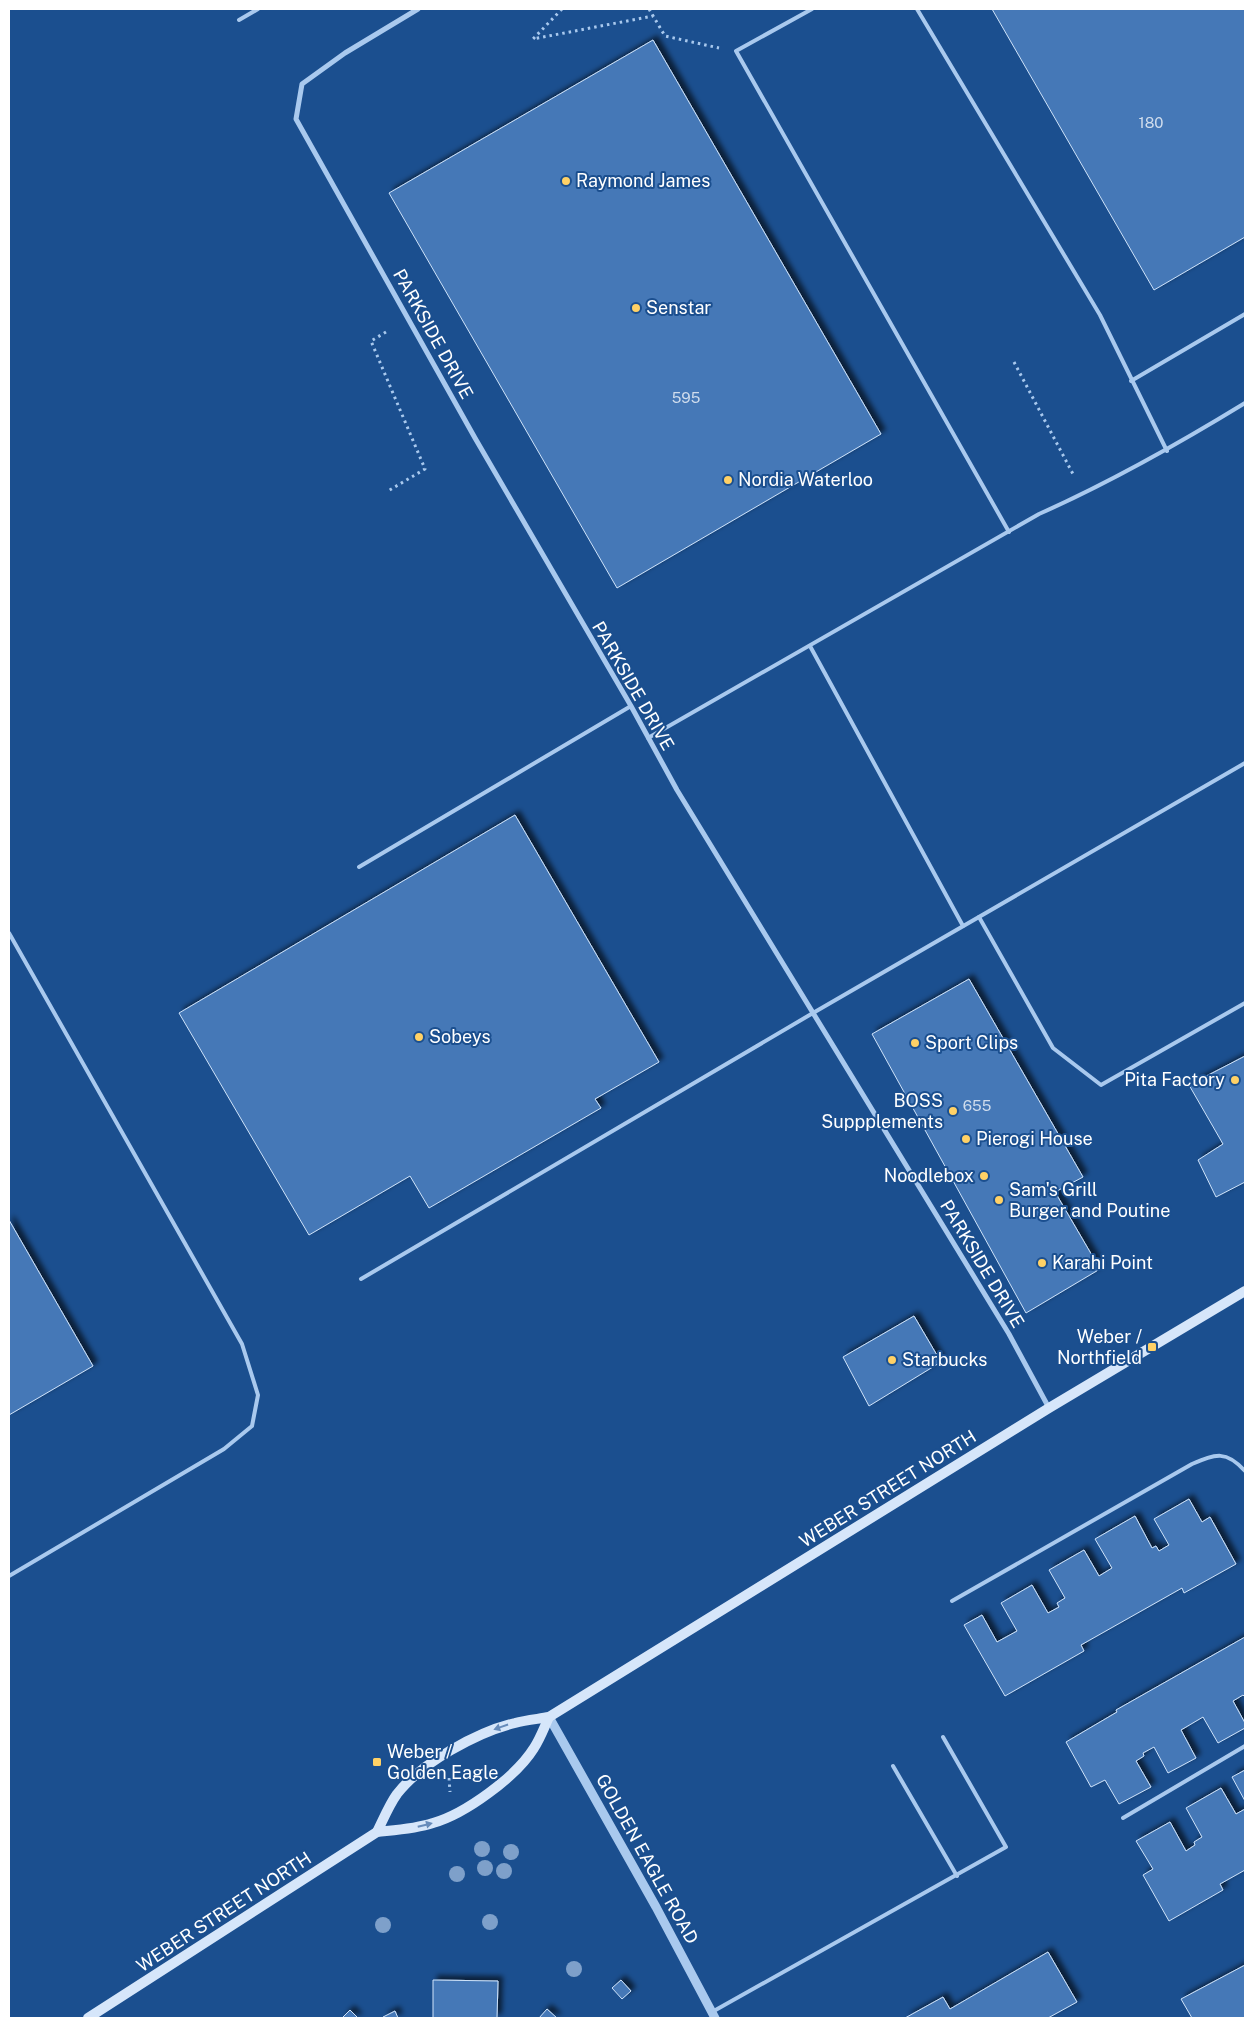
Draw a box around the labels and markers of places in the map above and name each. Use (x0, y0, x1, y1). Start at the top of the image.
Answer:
place label: Raymond James (576, 170, 710, 191)
marker: Raymond James (560, 175, 572, 187)
place label: Senstar (646, 297, 711, 318)
marker: Senstar (630, 302, 642, 314)
place label: Nordia Waterloo (738, 469, 873, 490)
marker: Nordia Waterloo (722, 474, 734, 486)
place label: Sobeys (429, 1026, 491, 1047)
marker: Sobeys (413, 1031, 425, 1043)
place label: Sport Clips (925, 1032, 1018, 1053)
marker: Sport Clips (909, 1037, 921, 1049)
place label: Pita Factory (1124, 1069, 1225, 1090)
marker: Pita Factory (1229, 1074, 1241, 1086)
place label: BOSS Suppplements (821, 1090, 943, 1132)
marker: BOSS Suppplements (947, 1105, 959, 1117)
place label: Pierogi House (976, 1128, 1093, 1149)
marker: Pierogi House (960, 1133, 972, 1145)
place label: Noodlebox (884, 1165, 974, 1186)
marker: Noodlebox (978, 1170, 990, 1182)
place label: Sam's Grill Burger and Poutine (1009, 1179, 1170, 1221)
marker: Sam's Grill Burger and Poutine (993, 1194, 1005, 1206)
place label: Karahi Point (1052, 1252, 1153, 1273)
marker: Karahi Point (1036, 1257, 1048, 1269)
place label: Weber / Northfield (1057, 1326, 1143, 1368)
marker: Weber / Northfield (1146, 1341, 1158, 1353)
place label: Starbucks (902, 1349, 987, 1370)
marker: Starbucks (886, 1354, 898, 1366)
place label: Weber / Golden Eagle (387, 1741, 498, 1783)
marker: Weber / Golden Eagle (371, 1756, 383, 1768)

